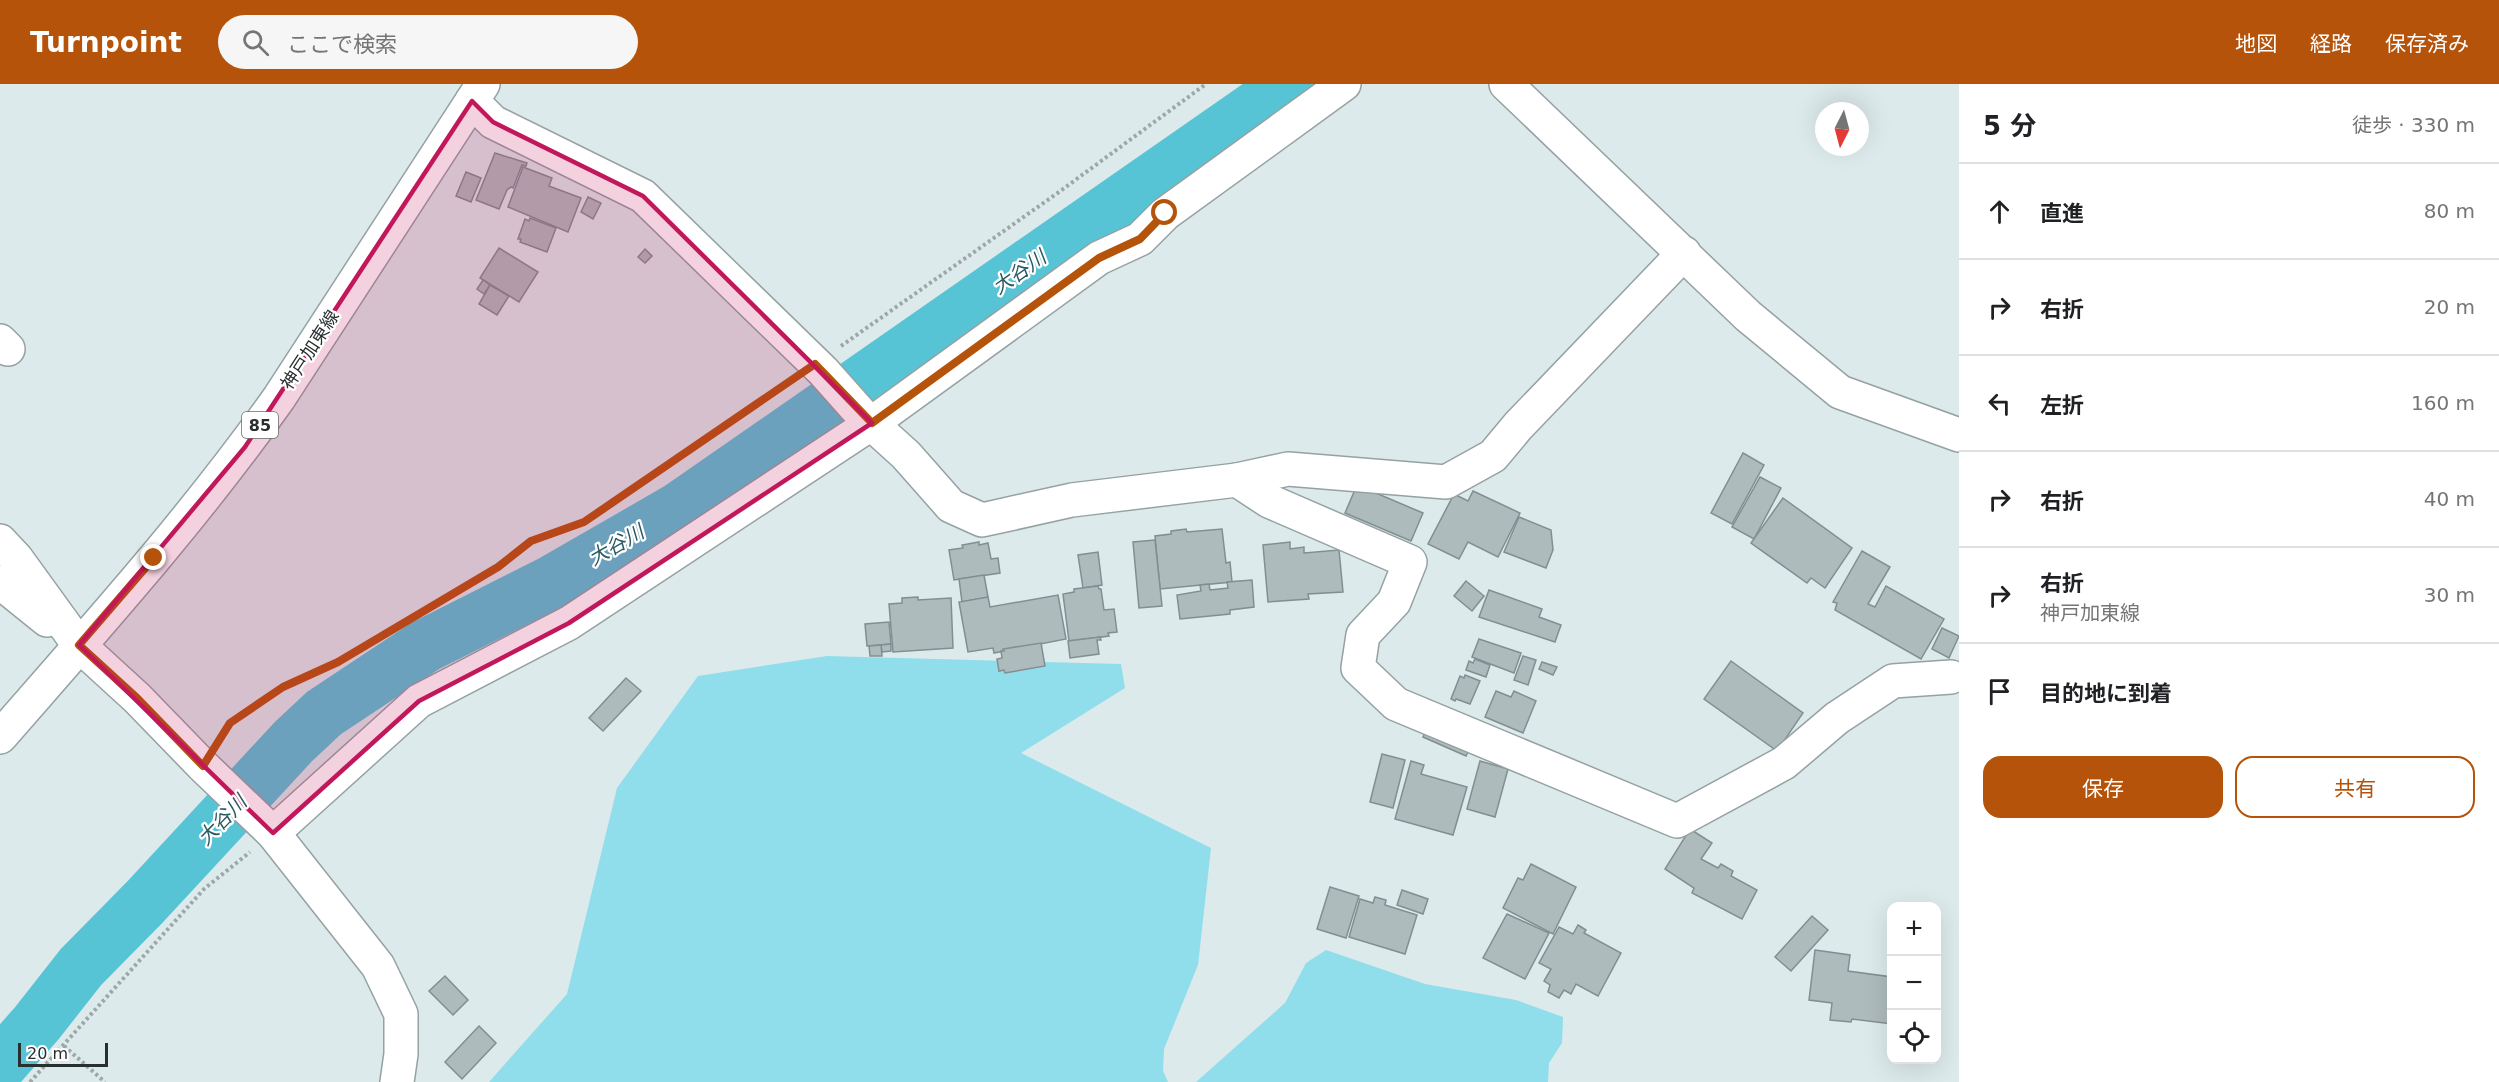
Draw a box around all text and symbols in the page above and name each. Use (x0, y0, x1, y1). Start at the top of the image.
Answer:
search box (218, 15, 638, 69)
text: Turnpoint (30, 26, 182, 59)
icon: search (239, 26, 272, 59)
text: ここで検索 (287, 32, 397, 57)
text: 地図 (2235, 32, 2277, 56)
text: 経路 (2310, 32, 2352, 56)
text: 保存済み (2385, 32, 2469, 56)
north arrow (1815, 102, 1869, 156)
text: 5 分 (1983, 111, 2036, 141)
text: 徒歩 · 330 m (2352, 113, 2475, 137)
icon: ahead (1983, 195, 2016, 228)
route start (1151, 199, 1177, 225)
text: 80 m (2424, 199, 2475, 223)
text: 直進 (2040, 201, 2084, 226)
water label: 大谷川 (988, 244, 1052, 299)
icon: right (1983, 291, 2016, 324)
text: 20 m (2424, 295, 2475, 319)
text: 右折 (2040, 297, 2084, 322)
street label: 神戸加東線 (276, 306, 343, 393)
icon: left (1983, 387, 2016, 420)
text: 160 m (2411, 391, 2475, 415)
text: 左折 (2040, 393, 2084, 418)
road number: 85 (242, 412, 278, 438)
icon: right (1983, 483, 2016, 516)
text: 40 m (2424, 487, 2475, 511)
text: 右折 (2040, 489, 2084, 514)
water label: 大谷川 (584, 519, 650, 570)
route end (140, 544, 166, 570)
text: 右折 (2040, 571, 2084, 596)
icon: right (1983, 579, 2016, 612)
text: 30 m (2424, 583, 2475, 607)
text: 神戸加東線 (2040, 601, 2140, 625)
icon: arrive (1983, 675, 2016, 708)
text: 目的地に到着 (2040, 681, 2172, 706)
button: 保存 (1983, 756, 2223, 818)
button: 共有 (2235, 756, 2475, 818)
water label: 大谷川 (193, 789, 253, 850)
map controls (1887, 902, 1941, 1064)
button: + (1887, 902, 1941, 956)
button: − (1887, 956, 1941, 1010)
button: locate (1887, 1010, 1941, 1064)
scale bar (18, 1040, 108, 1068)
text: 20 m (27, 1044, 68, 1063)

